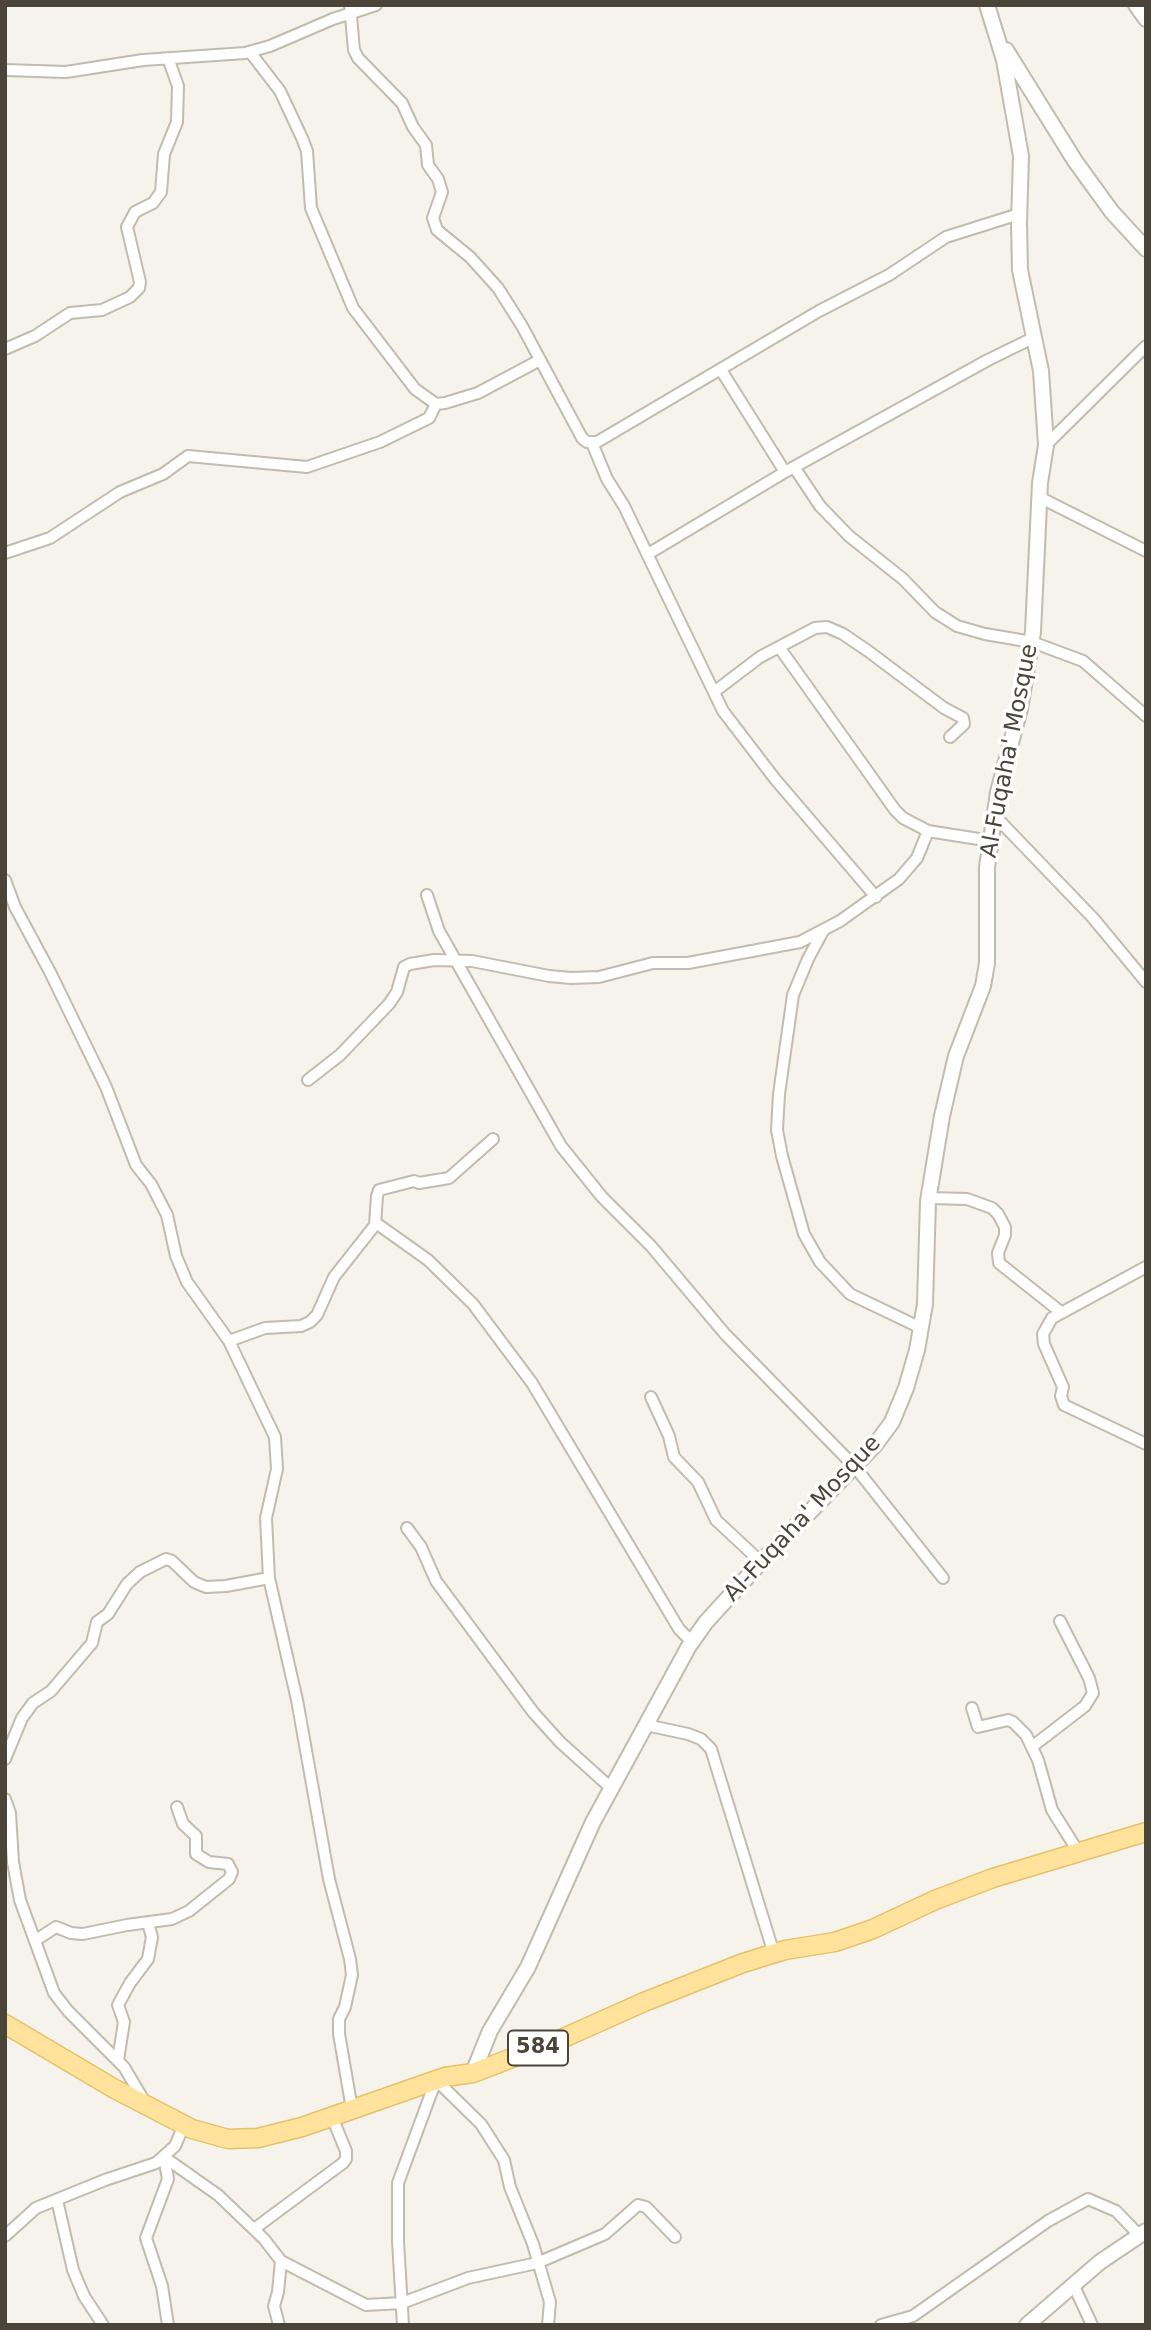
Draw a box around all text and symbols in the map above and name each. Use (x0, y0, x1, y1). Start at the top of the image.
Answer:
street label: Al-Fuqaha' Mosque (976, 642, 1044, 860)
street label: Al-Fuqaha' Mosque (719, 1430, 887, 1608)
road number: 584 (508, 2030, 568, 2066)

